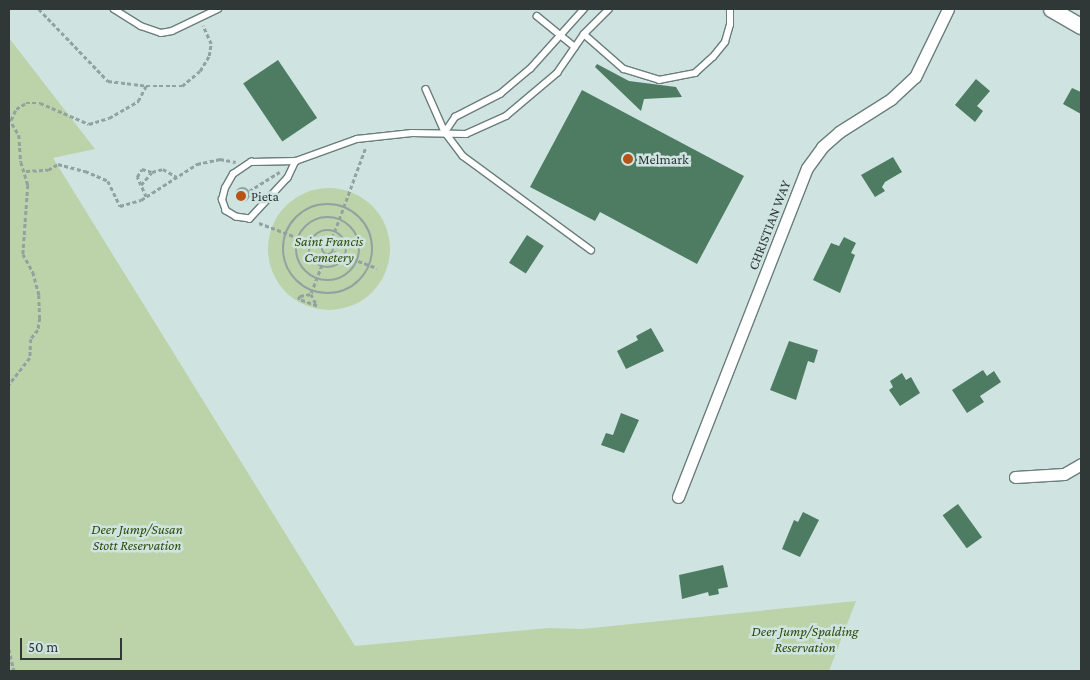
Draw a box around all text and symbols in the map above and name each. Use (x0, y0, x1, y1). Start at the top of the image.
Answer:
place label: Melmark (638, 151, 689, 167)
marker: Melmark (622, 153, 634, 165)
street label: CHRISTIAN WAY (744, 178, 794, 272)
place label: Pieta (251, 188, 279, 204)
marker: Pieta (235, 190, 247, 202)
park label: Saint Francis Cemetery (295, 233, 363, 266)
park label: Deer Jump/Susan Stott Reservation (91, 521, 183, 554)
park label: Deer Jump/Spalding Reservation (752, 623, 858, 656)
scale bar (22, 628, 125, 660)
text: 50 m (28, 639, 58, 655)

